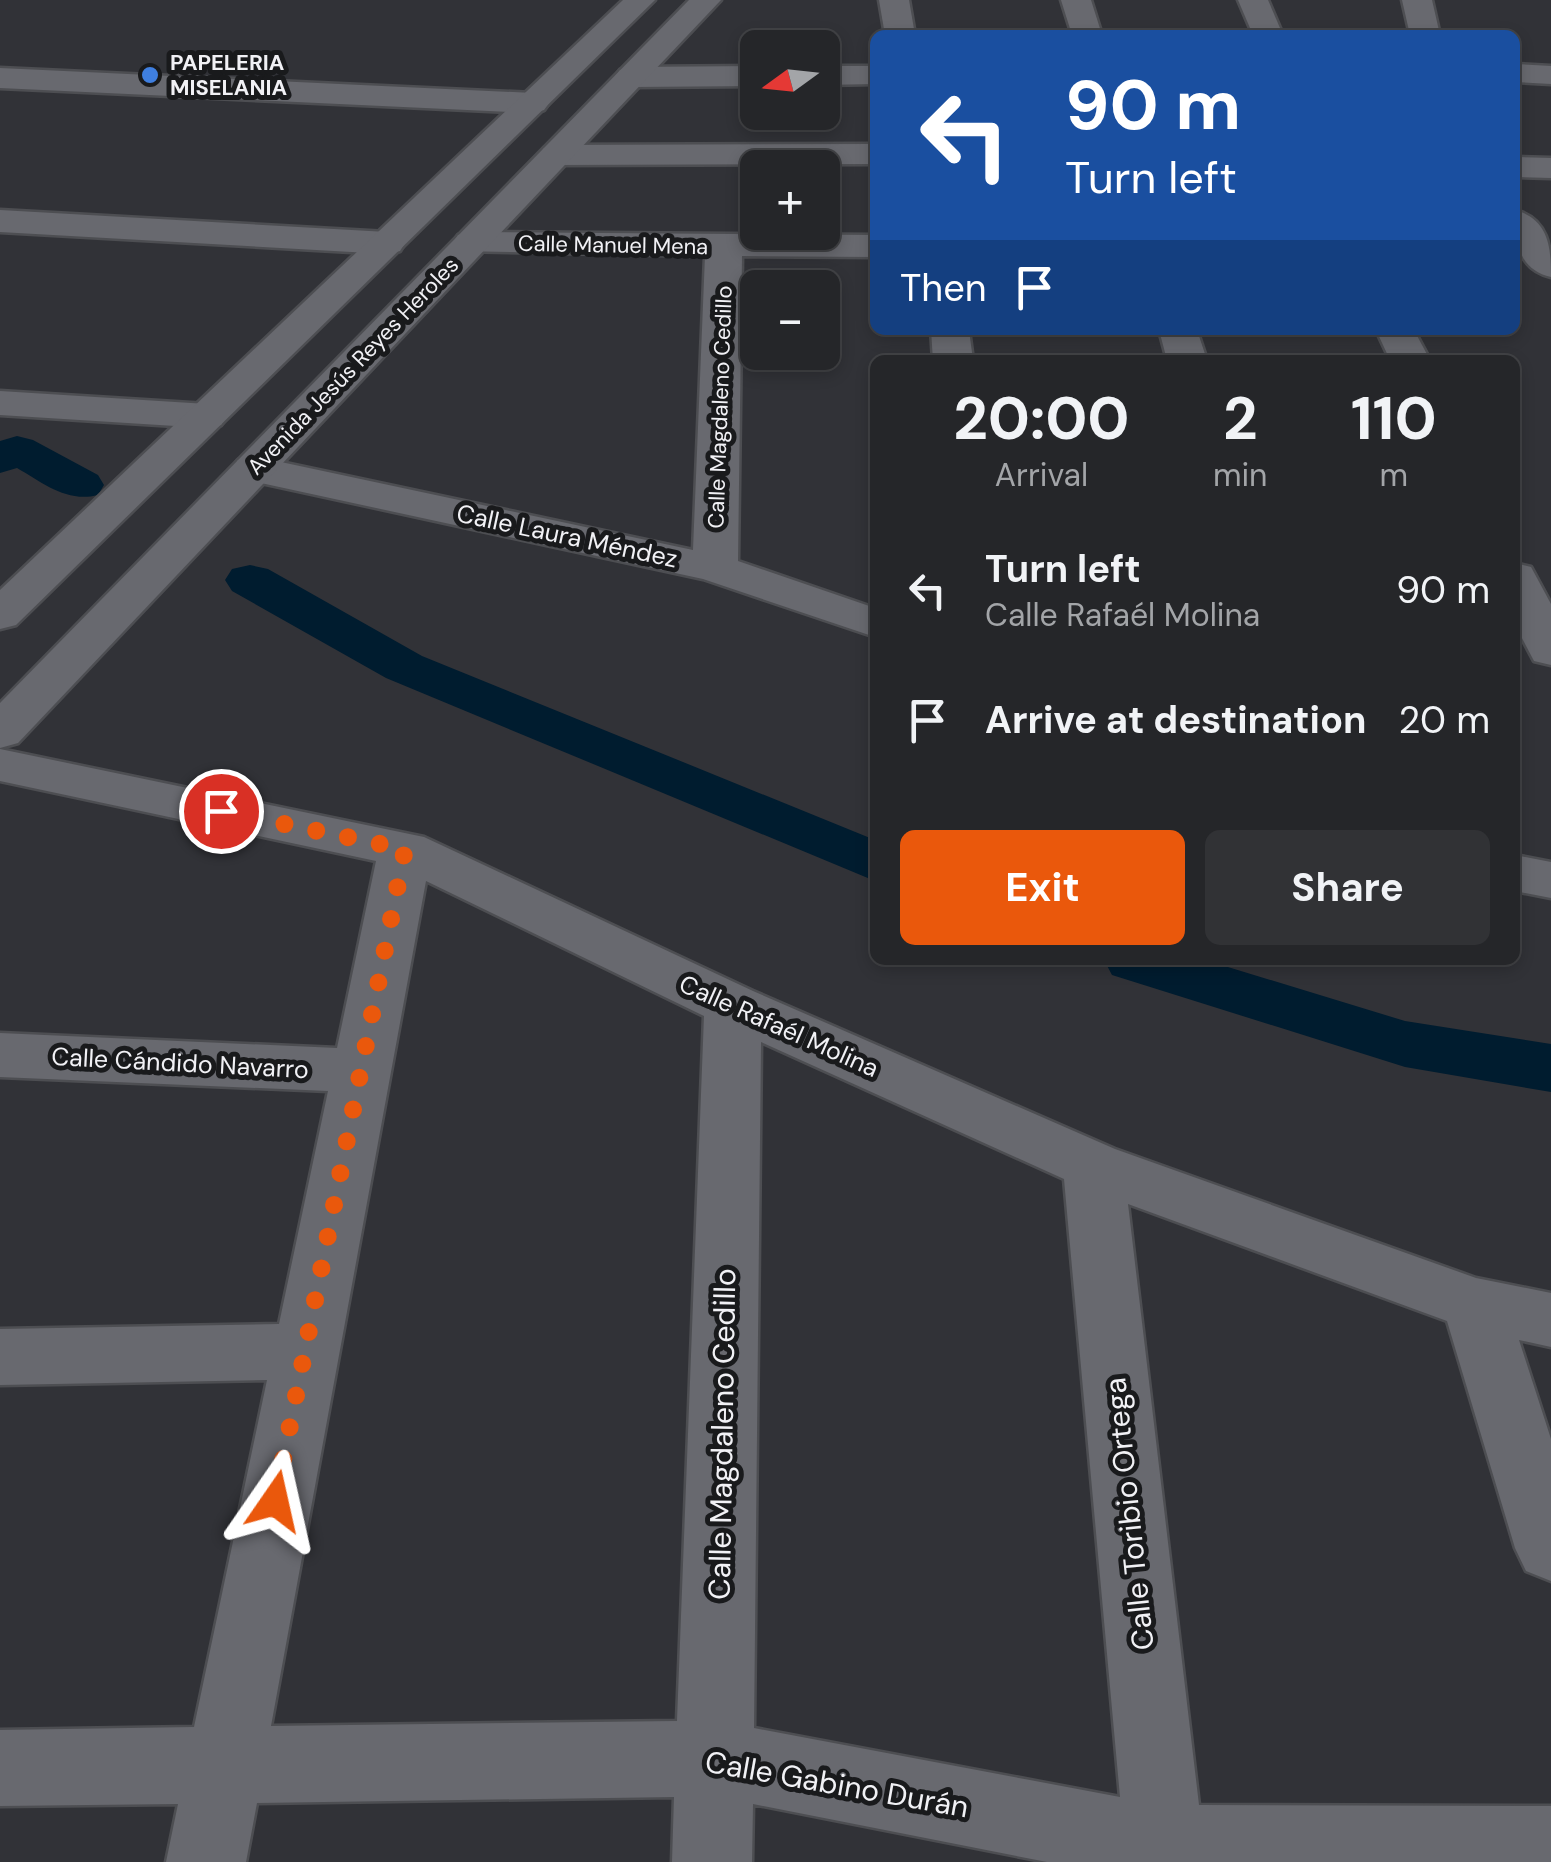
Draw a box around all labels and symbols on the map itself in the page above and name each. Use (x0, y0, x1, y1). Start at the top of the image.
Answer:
north arrow (740, 30, 840, 130)
place label: PAPELERIA MISELANIA (170, 48, 287, 102)
marker: PAPELERIA MISELANIA (139, 64, 161, 86)
street label: Calle Manuel Mena (518, 229, 708, 261)
street label: Avenida Jesús Reyes Heroles (241, 251, 465, 481)
street label: Calle Magdaleno Cedillo (701, 285, 739, 529)
street label: Calle Laura Méndez (454, 496, 680, 576)
pin (179, 769, 264, 854)
street label: Calle Rafaél Molina (674, 967, 884, 1085)
street label: Calle Cándido Navarro (50, 1040, 310, 1086)
street label: Calle Magdaleno Cedillo (700, 1268, 744, 1600)
street label: Calle Toribio Ortega (1095, 1376, 1163, 1652)
position arrow (223, 1449, 327, 1553)
street label: Calle Gabino Durán (702, 1742, 972, 1826)

